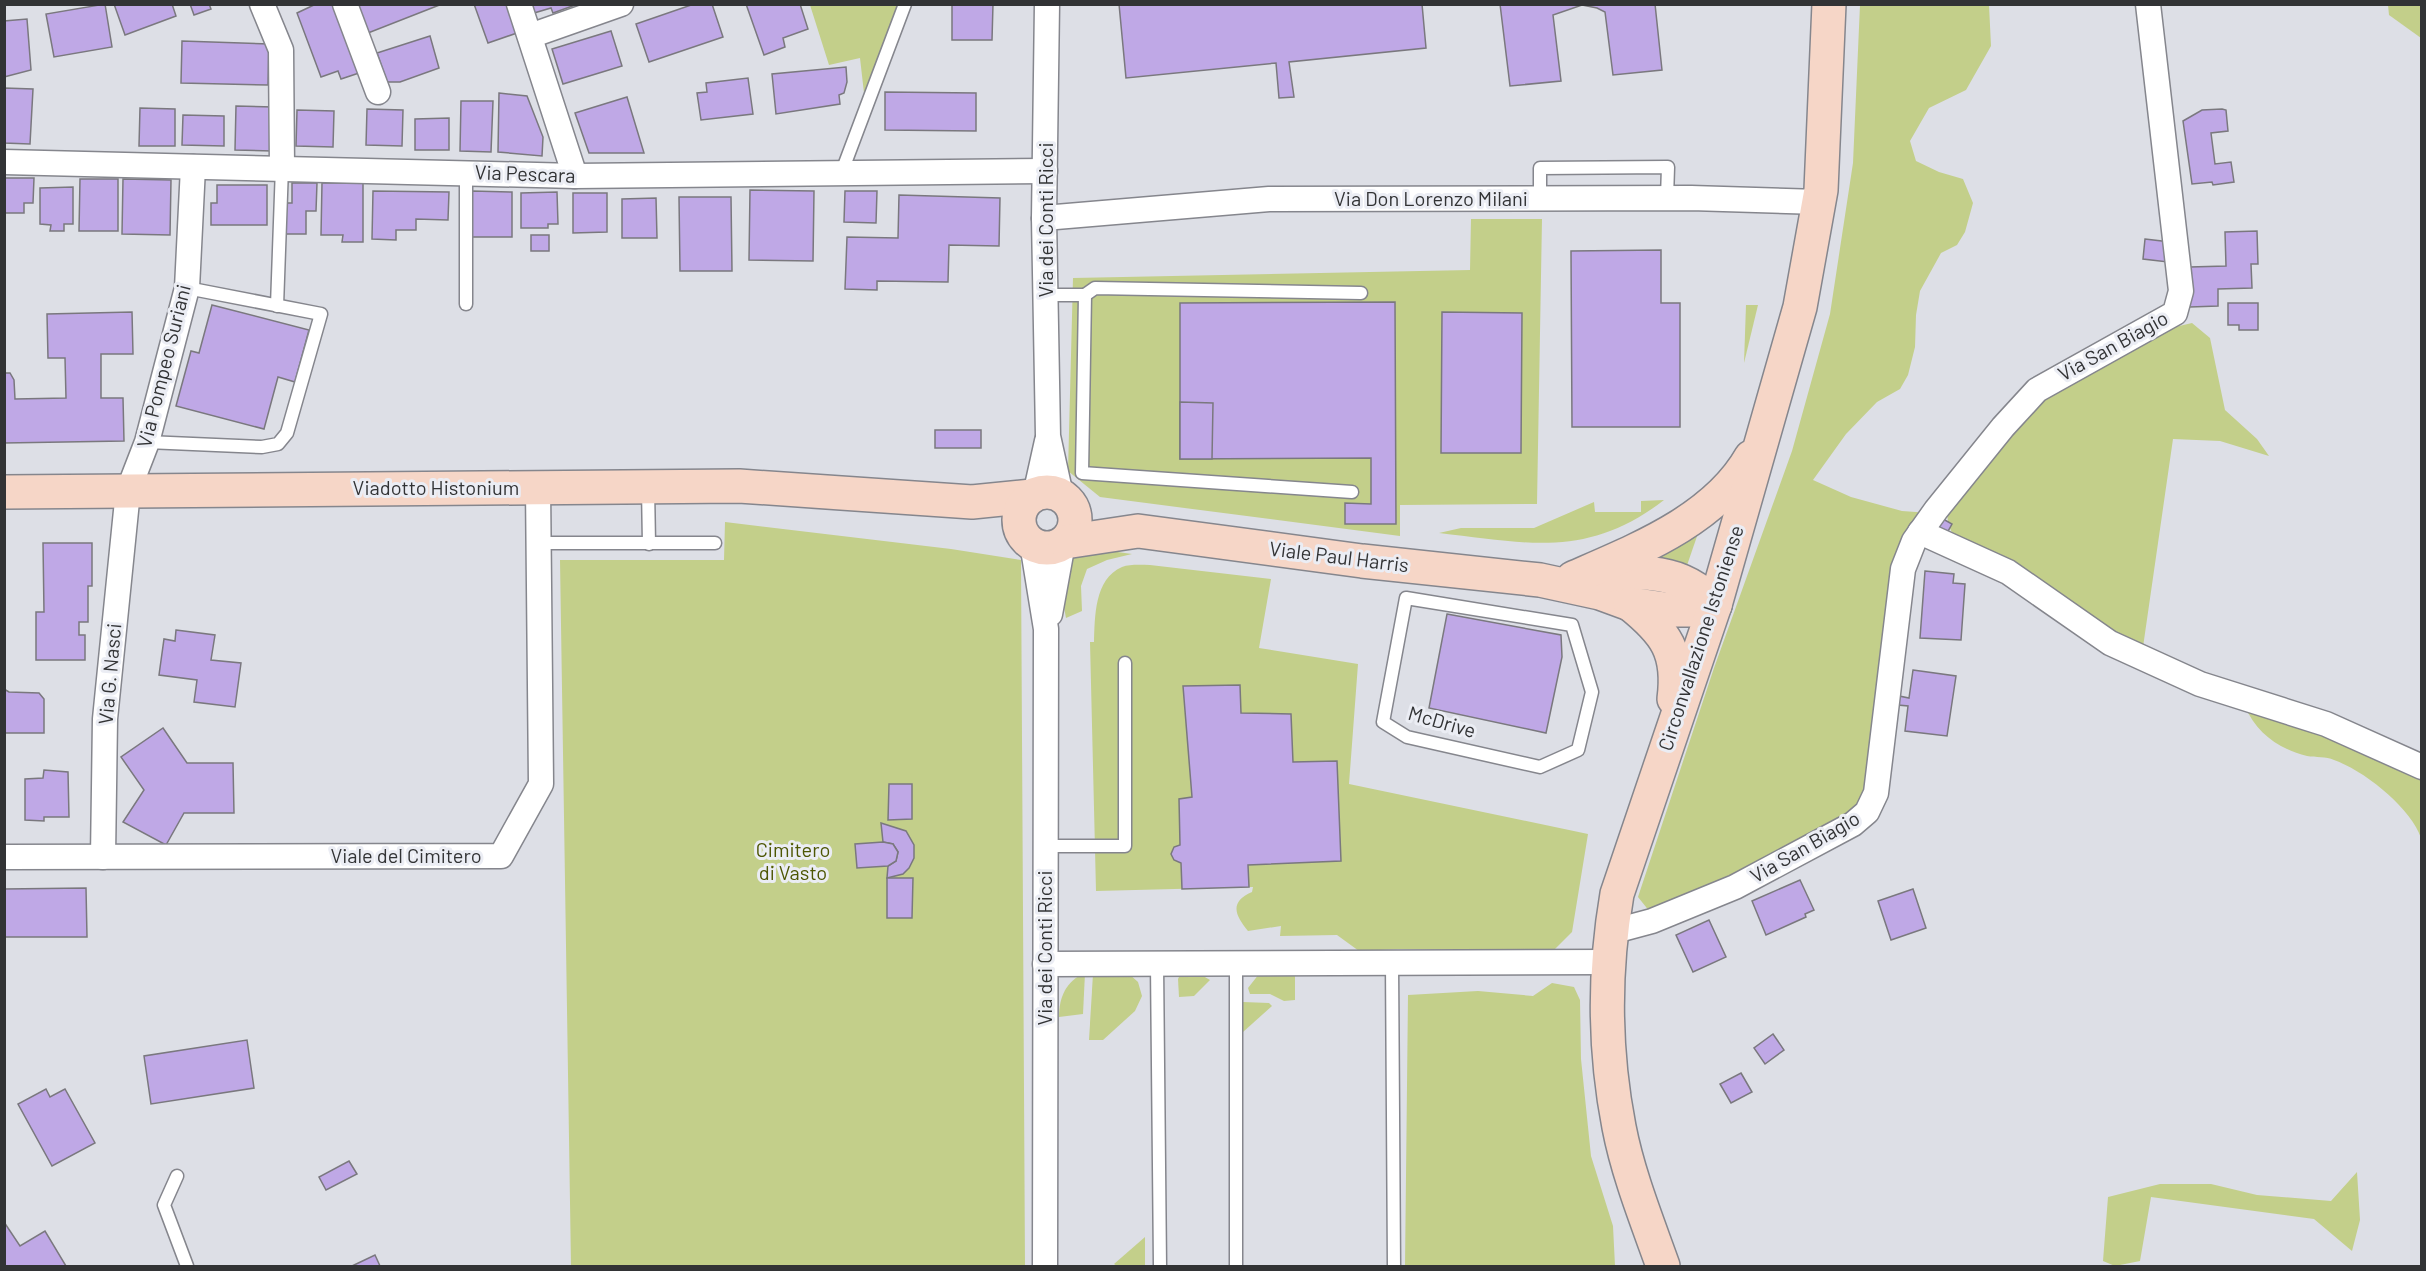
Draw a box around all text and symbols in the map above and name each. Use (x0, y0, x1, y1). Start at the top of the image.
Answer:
street label: Via dei Conti Ricci (1033, 142, 1057, 298)
street label: Via Pescara (474, 159, 576, 187)
street label: Via Don Lorenzo Milani (1334, 186, 1528, 210)
street label: Via Pompeo Suriani (131, 282, 195, 450)
street label: Via San Biagio (2053, 305, 2172, 385)
street label: Viadotto Histonium (353, 475, 519, 499)
street label: Circonvallazione Istoniense (1652, 522, 1748, 753)
street label: Viale Paul Harris (1268, 536, 1410, 576)
street label: Via G. Nasci (93, 622, 125, 726)
street label: McDrive (1406, 700, 1479, 742)
street label: Via San Biagio (1746, 805, 1863, 887)
park label: Cimitero di Vasto (756, 837, 830, 884)
street label: Viale del Cimitero (330, 843, 482, 867)
street label: Via dei Conti Ricci (1032, 870, 1056, 1026)

